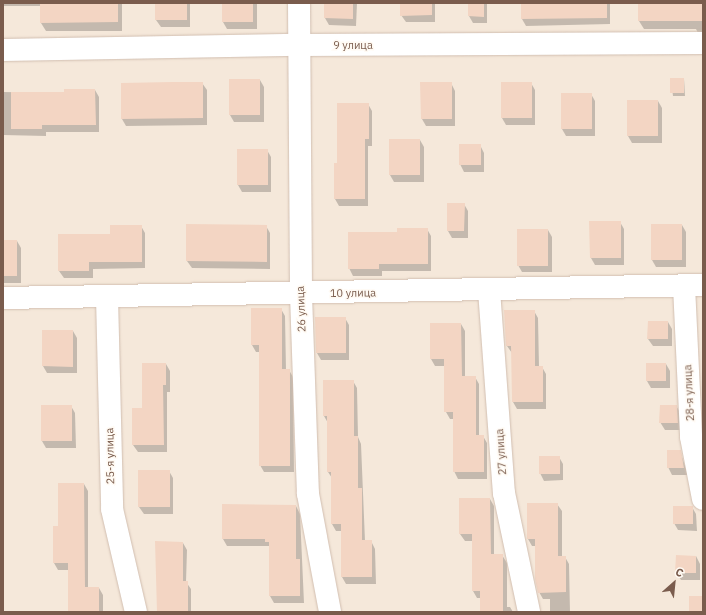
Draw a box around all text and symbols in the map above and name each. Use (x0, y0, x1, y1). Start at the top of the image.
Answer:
street label: 9 улица (333, 38, 373, 52)
street label: 26 улица (294, 286, 308, 332)
street label: 10 улица (330, 286, 376, 300)
street label: 28-я улица (681, 364, 697, 422)
street label: 25-я улица (103, 428, 117, 484)
street label: 27 улица (493, 428, 509, 476)
north arrow (654, 563, 694, 603)
text: С (673, 564, 686, 580)

